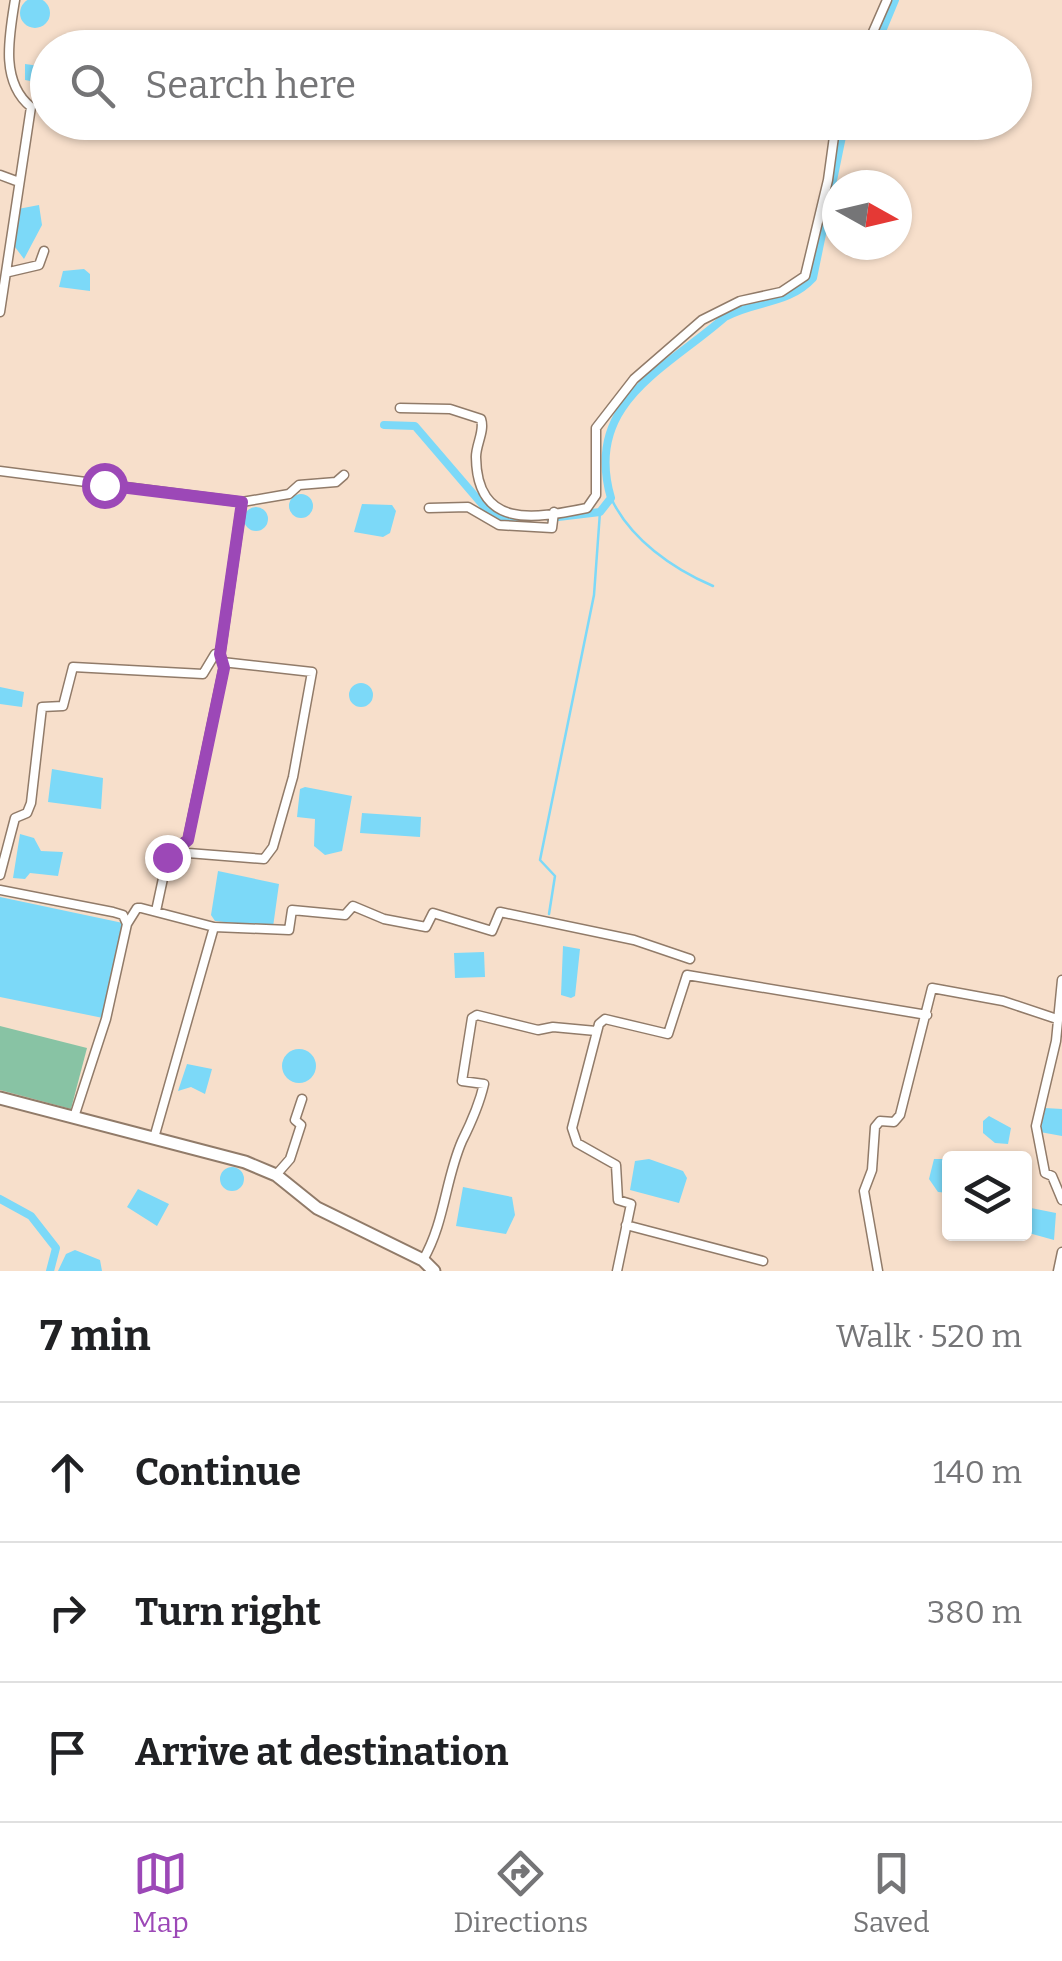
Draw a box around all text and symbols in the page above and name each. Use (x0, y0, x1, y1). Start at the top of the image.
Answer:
search box (30, 30, 1032, 140)
icon: search (65, 58, 120, 113)
text: Search here (145, 62, 356, 108)
north arrow (822, 170, 912, 260)
route start (82, 463, 128, 509)
route end (145, 835, 191, 881)
map controls (942, 1151, 1032, 1241)
button: layers (942, 1151, 1032, 1241)
text: 7 min (40, 1311, 151, 1361)
text: Walk · 520 m (836, 1317, 1022, 1355)
icon: ahead (40, 1445, 95, 1500)
text: Continue (135, 1449, 301, 1495)
text: 140 m (933, 1453, 1022, 1491)
icon: right (40, 1585, 95, 1640)
text: Turn right (135, 1589, 321, 1635)
text: 380 m (927, 1593, 1022, 1631)
icon: arrive (40, 1725, 95, 1780)
text: Arrive at destination (135, 1729, 508, 1775)
tab: Map (132, 1846, 189, 1939)
tab: Directions (453, 1846, 588, 1939)
tab: Saved (853, 1846, 930, 1939)

